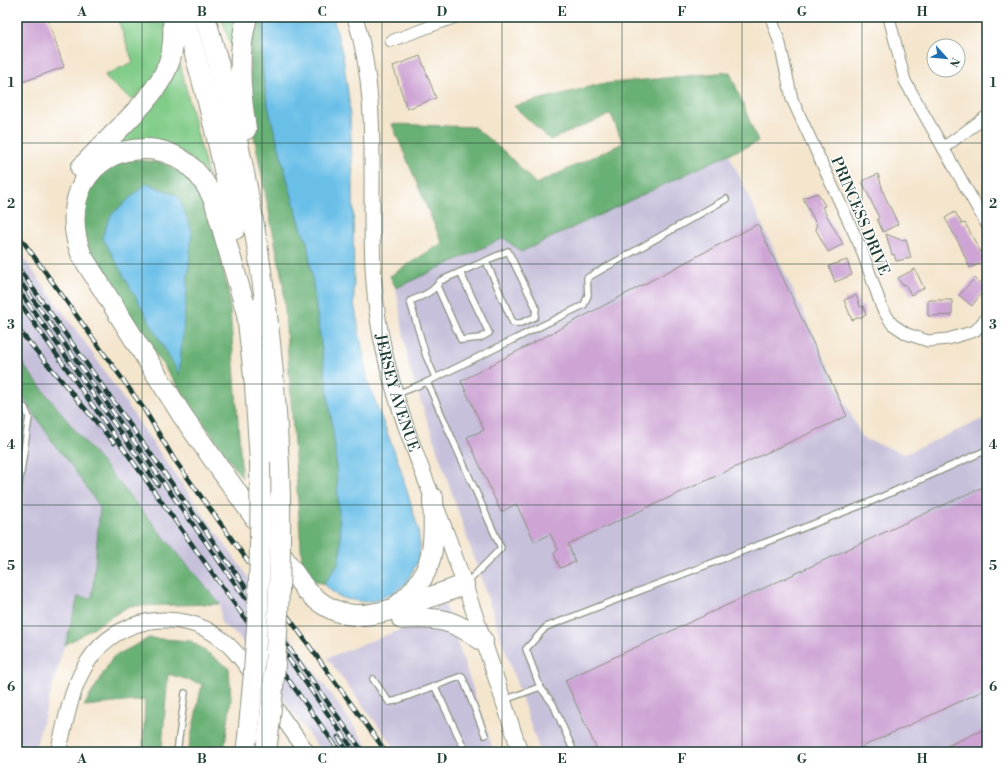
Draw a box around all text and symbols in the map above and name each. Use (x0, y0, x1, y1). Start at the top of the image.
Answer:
text: A (76, 4, 87, 20)
text: B (197, 4, 207, 20)
text: C (317, 4, 327, 20)
text: D (437, 4, 447, 20)
text: E (557, 4, 567, 20)
text: F (677, 4, 687, 20)
text: G (797, 4, 808, 20)
text: H (917, 4, 928, 20)
north arrow (926, 38, 966, 78)
text: N (946, 55, 962, 69)
text: 1 (8, 75, 15, 91)
text: 1 (990, 75, 997, 91)
street label: PRINCESS DRIVE (826, 154, 894, 278)
text: 2 (7, 196, 15, 212)
text: 2 (989, 196, 997, 212)
text: 3 (7, 317, 15, 333)
text: 3 (989, 317, 997, 333)
street label: JERSEY AVENUE (371, 331, 424, 454)
text: 4 (7, 437, 16, 453)
text: 4 (989, 437, 998, 453)
text: 5 (7, 558, 15, 574)
text: 5 (989, 558, 997, 574)
text: 6 (7, 679, 15, 695)
text: 6 (989, 679, 997, 695)
text: A (76, 751, 87, 767)
text: B (197, 751, 207, 767)
text: C (317, 751, 327, 767)
text: D (437, 751, 447, 767)
text: E (557, 751, 567, 767)
text: F (677, 751, 687, 767)
text: G (797, 751, 808, 767)
text: H (917, 751, 928, 767)

